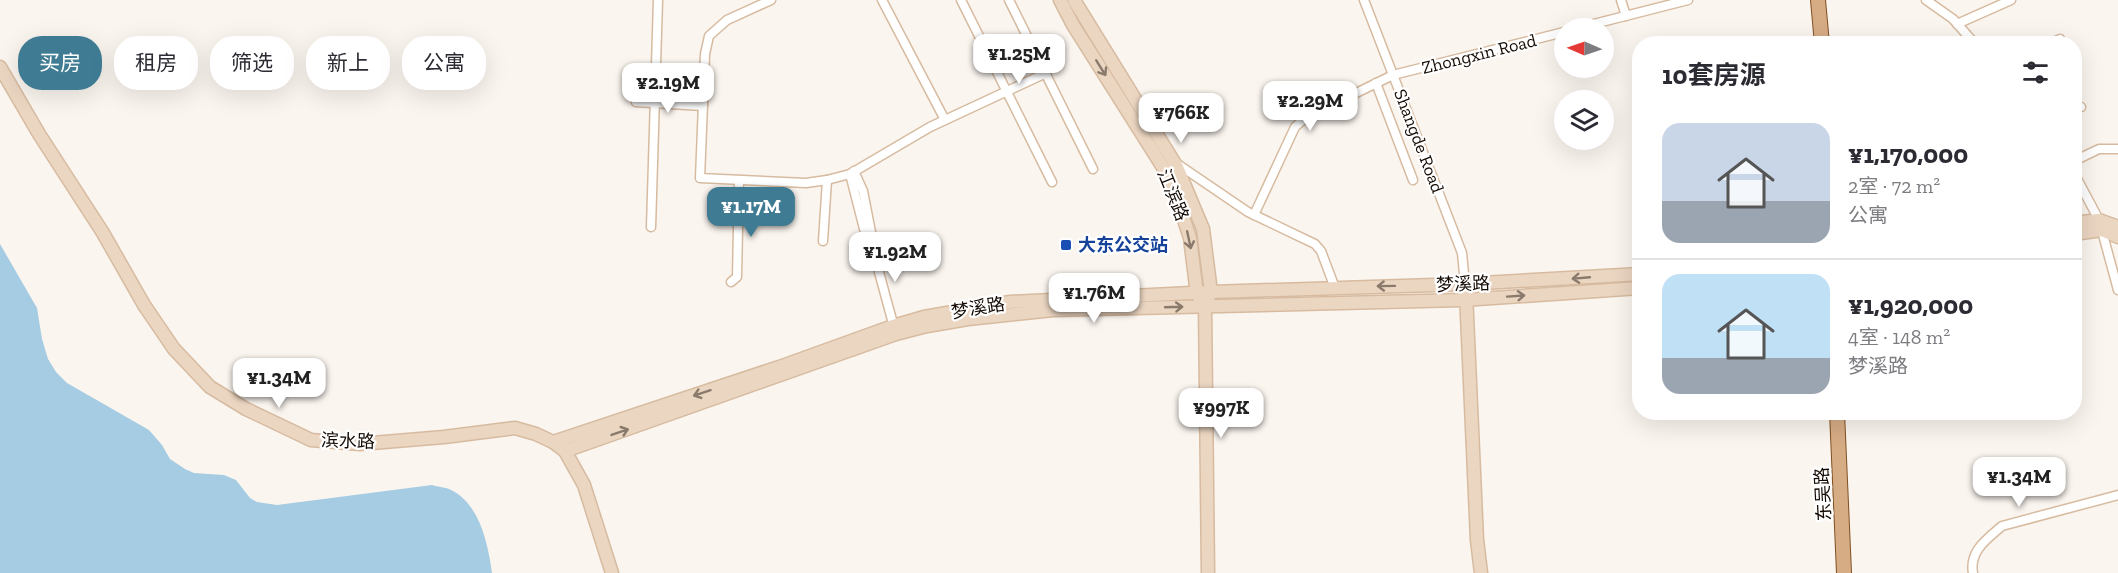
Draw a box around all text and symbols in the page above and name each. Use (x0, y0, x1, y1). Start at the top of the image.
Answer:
north arrow (1554, 18, 1614, 78)
map controls (1554, 18, 1614, 150)
street label: Zhongxin Road (1419, 29, 1539, 79)
pin: ¥1.25M (970, 34, 1068, 85)
chip: 买房 (18, 36, 102, 90)
chip: 租房 (114, 36, 198, 90)
chip: 筛选 (210, 36, 294, 90)
chip: 新上 (306, 36, 390, 90)
chip: 公寓 (402, 36, 486, 90)
text: ¥1.25M (987, 41, 1051, 65)
icon: filters (2019, 56, 2052, 89)
text: 10套房源 (1662, 59, 1765, 91)
one-way arrow (1094, 60, 1107, 77)
pin: ¥2.19M (619, 63, 717, 114)
text: ¥2.19M (636, 70, 700, 94)
pin: ¥2.29M (1261, 81, 1359, 132)
street label: Shangde Road (1389, 86, 1449, 196)
text: ¥2.29M (1277, 88, 1343, 112)
button: layers (1554, 90, 1614, 150)
pin: ¥766K (1139, 93, 1223, 144)
text: ¥766K (1153, 100, 1209, 124)
text: ¥1,170,000 (1848, 138, 1968, 170)
icon: home (1710, 147, 1782, 219)
street label: 江滨路 (1153, 166, 1193, 224)
text: 2室 · 72 m² (1848, 174, 1940, 198)
pin: ¥1.17M (702, 187, 800, 238)
text: ¥1.17M (721, 194, 781, 218)
text: 公寓 (1848, 203, 1888, 227)
one-way arrow (1184, 230, 1195, 249)
pin: ¥1.92M (846, 232, 944, 283)
place label: 大东公交站 (1078, 234, 1168, 256)
marker: 大东公交站 (1059, 238, 1073, 252)
text: ¥1.92M (863, 239, 927, 263)
street label: 梦溪路 (1436, 272, 1490, 296)
pin: ¥1.76M (1045, 273, 1143, 324)
one-way arrow (1572, 273, 1592, 284)
text: ¥1.76M (1063, 280, 1125, 304)
one-way arrow (1377, 281, 1397, 292)
text: ¥1,920,000 (1848, 289, 1973, 321)
one-way arrow (1506, 291, 1525, 302)
street label: 梦溪路 (950, 293, 1006, 323)
icon: home (1710, 298, 1782, 370)
one-way arrow (1164, 301, 1184, 313)
text: 4室 · 148 m² (1848, 325, 1950, 349)
text: 梦溪路 (1848, 354, 1908, 378)
pin: ¥1.34M (230, 358, 328, 409)
text: ¥1.34M (247, 365, 311, 389)
one-way arrow (693, 388, 712, 399)
pin: ¥997K (1179, 388, 1263, 439)
text: ¥997K (1193, 395, 1249, 419)
one-way arrow (610, 426, 629, 437)
street label: 滨水路 (321, 429, 375, 453)
pin: ¥1.34M (1970, 457, 2068, 508)
text: ¥1.34M (1987, 464, 2051, 488)
street label: 东吴路 (1811, 466, 1835, 522)

